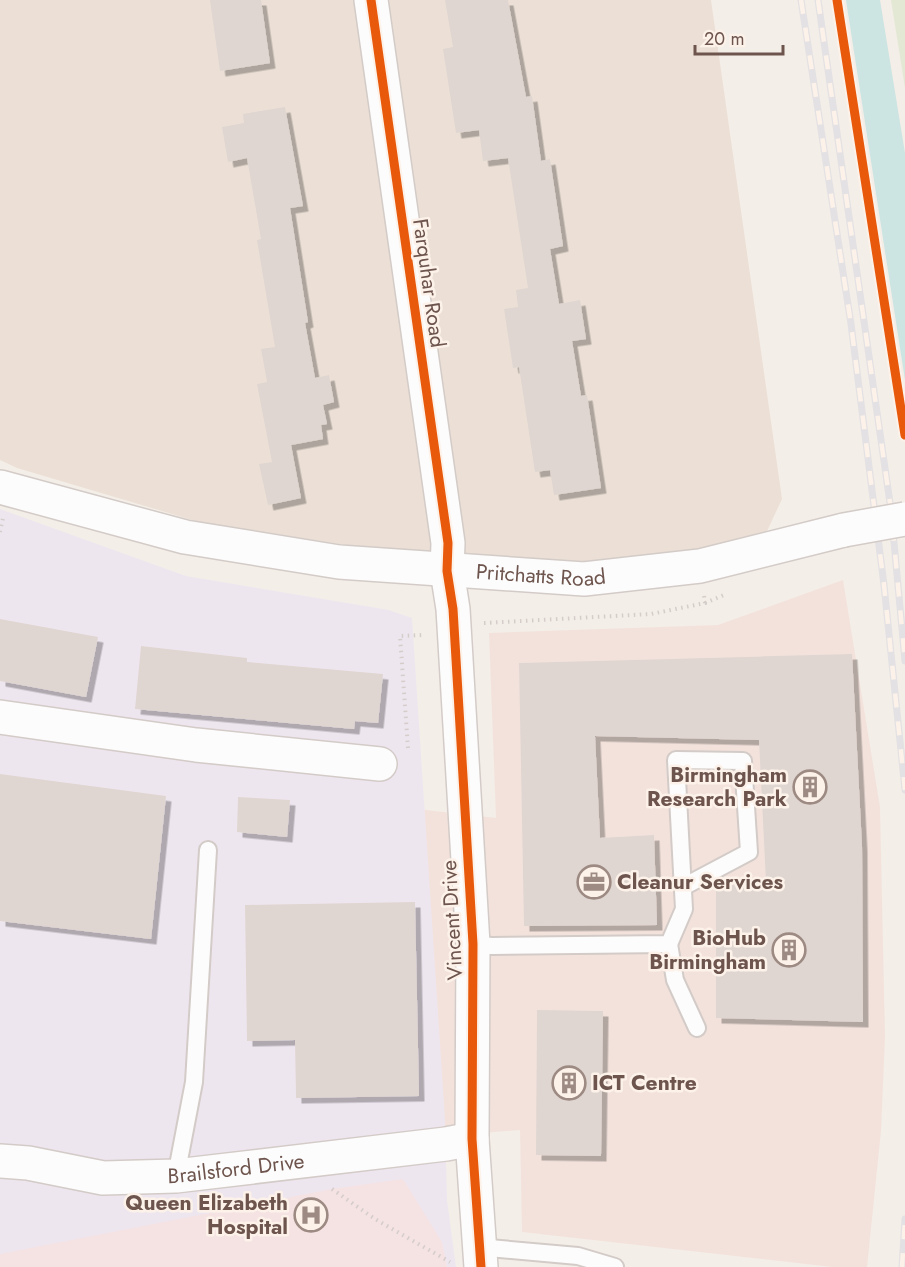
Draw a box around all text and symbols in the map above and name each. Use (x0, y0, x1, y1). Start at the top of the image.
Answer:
scale bar (695, 18, 784, 56)
text: 20 m (704, 26, 744, 52)
street label: Farquhar Road (405, 217, 453, 349)
street label: Pritchatts Road (475, 557, 607, 594)
place label: Birmingham Research Park (647, 760, 787, 814)
building icon: Birmingham Research Park (792, 769, 828, 805)
street label: Vincent Drive (434, 859, 470, 981)
office icon: Cleanur Services (576, 864, 612, 900)
place label: Cleanur Services (617, 867, 784, 897)
place label: BioHub Birmingham (649, 923, 766, 977)
building icon: BioHub Birmingham (771, 932, 807, 968)
building icon: ICT Centre (551, 1065, 587, 1101)
place label: ICT Centre (592, 1068, 697, 1098)
street label: Brailsford Drive (167, 1146, 306, 1191)
place label: Queen Elizabeth Hospital (125, 1188, 288, 1242)
hospital icon: Queen Elizabeth Hospital (293, 1197, 329, 1233)

